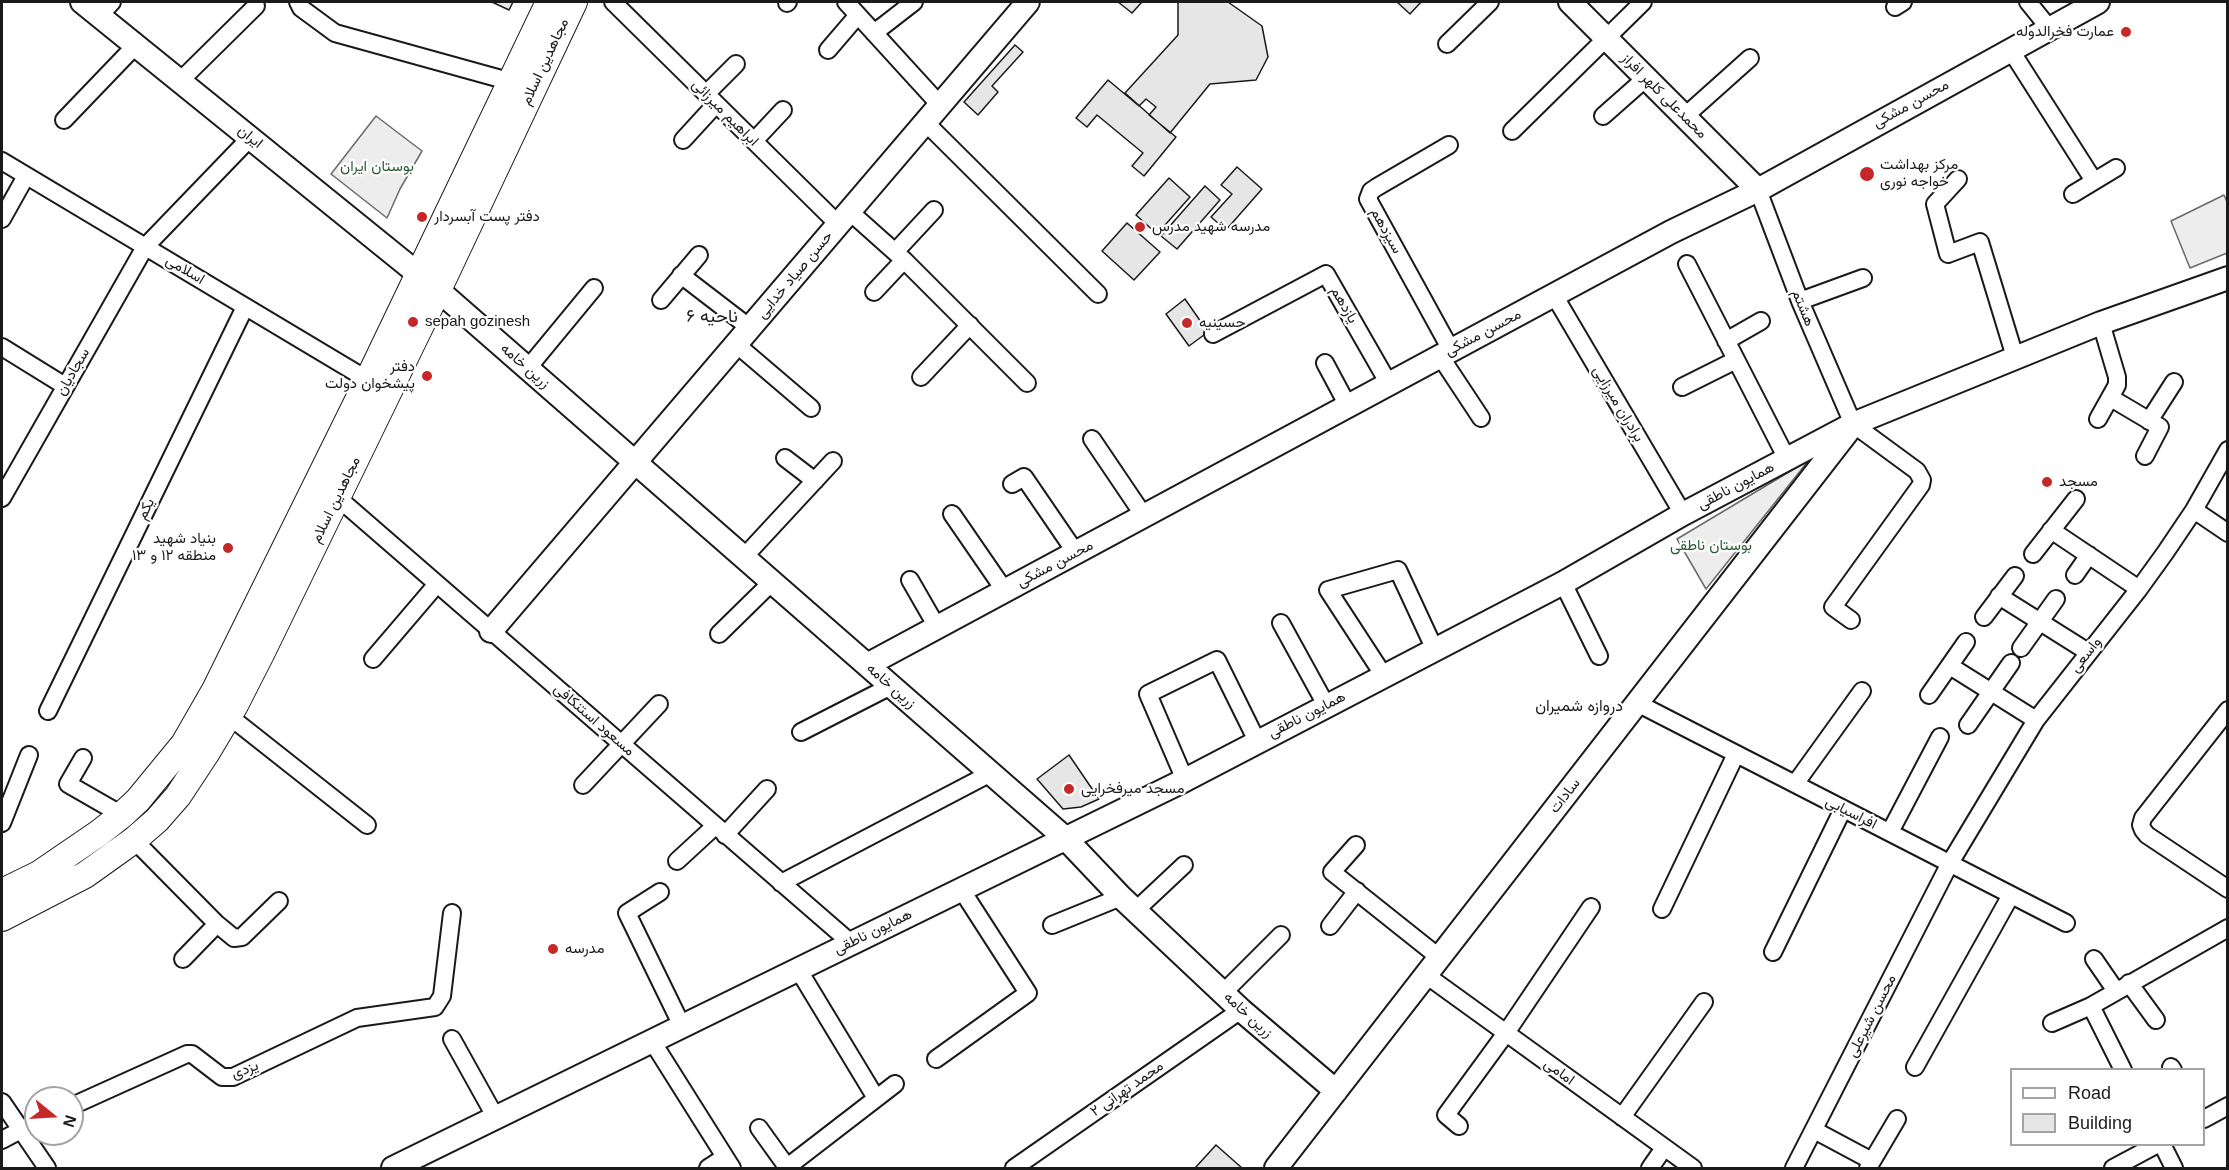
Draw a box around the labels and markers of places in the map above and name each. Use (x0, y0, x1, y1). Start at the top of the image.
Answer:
place label: عمارت فخرالدوله (2016, 23, 2114, 41)
marker: عمارت فخرالدوله (2119, 25, 2133, 39)
place label: مرکز بهداشت خواجه نوری (1880, 156, 1958, 191)
marker: مرکز بهداشت خواجه نوری (1858, 165, 1876, 183)
place label: دفتر پست آبسردار (434, 208, 540, 226)
marker: دفتر پست آبسردار (415, 210, 429, 224)
place label: مدرسه شهید مدرس (1152, 218, 1270, 236)
marker: مدرسه شهید مدرس (1133, 220, 1147, 234)
place label: sepah gozinesh (425, 313, 530, 331)
place label: حسینیه (1199, 314, 1245, 332)
marker: sepah gozinesh (406, 315, 420, 329)
marker: حسینیه (1180, 316, 1194, 330)
place label: دفتر پیشخوان دولت (325, 358, 415, 393)
marker: دفتر پیشخوان دولت (420, 369, 434, 383)
place label: مسجد (2059, 473, 2098, 491)
marker: مسجد (2040, 475, 2054, 489)
place label: بنیاد شهید منطقه ۱۲ و ۱۳ (132, 530, 216, 565)
marker: بنیاد شهید منطقه ۱۲ و ۱۳ (221, 541, 235, 555)
place label: مسجد میرفخرایی (1081, 780, 1185, 798)
marker: مسجد میرفخرایی (1062, 782, 1076, 796)
place label: مدرسه (565, 940, 605, 958)
marker: مدرسه (546, 942, 560, 956)

